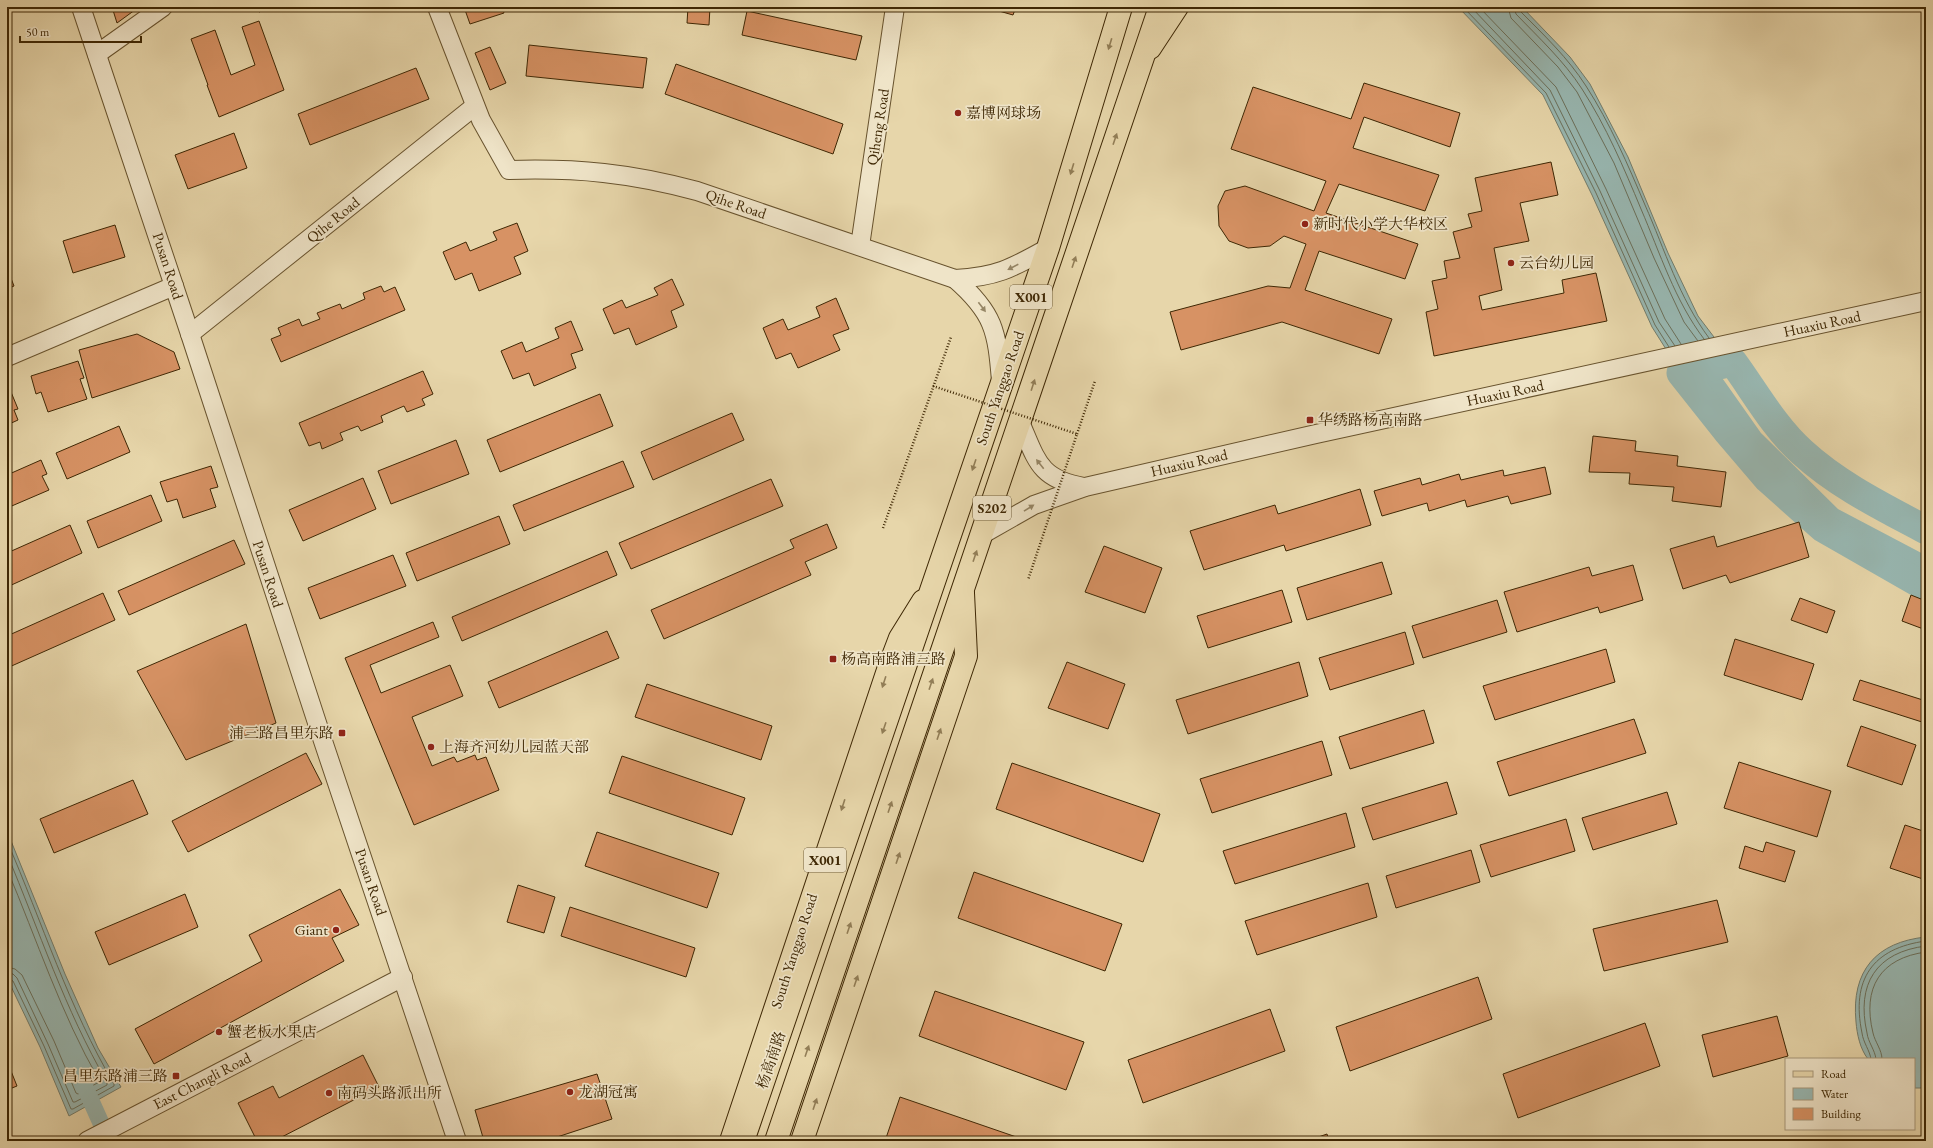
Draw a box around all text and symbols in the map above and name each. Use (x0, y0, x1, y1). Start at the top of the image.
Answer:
scale bar (20, 18, 141, 44)
text: 50 m (26, 24, 50, 40)
one-way arrow (1107, 39, 1113, 51)
street label: Qiheng Road (862, 87, 893, 167)
place label: 嘉博网球场 (966, 103, 1041, 122)
marker: 嘉博网球场 (953, 108, 963, 118)
one-way arrow (1113, 133, 1119, 145)
one-way arrow (1069, 163, 1075, 175)
street label: Qihe Road (703, 184, 769, 223)
street label: Qihe Road (302, 192, 363, 247)
place label: 新时代小学大华校区 (1313, 214, 1448, 233)
marker: 新时代小学大华校区 (1300, 219, 1310, 229)
street label: Pusan Road (149, 230, 188, 302)
place label: 云台幼儿园 (1519, 253, 1594, 272)
one-way arrow (1071, 256, 1077, 268)
marker: 云台幼儿园 (1506, 258, 1516, 268)
one-way arrow (1008, 263, 1019, 270)
road number: X001 (1010, 285, 1052, 309)
one-way arrow (978, 301, 986, 312)
street label: Huaxiu Road (1782, 306, 1863, 341)
street label: South Yanggao Road (971, 328, 1028, 448)
street label: Huaxiu Road (1465, 375, 1546, 410)
one-way arrow (1030, 379, 1036, 391)
place label: 华绣路杨高南路 (1318, 410, 1423, 429)
marker: 华绣路杨高南路 (1305, 415, 1315, 425)
street label: Huaxiu Road (1149, 444, 1230, 481)
one-way arrow (1036, 458, 1044, 469)
one-way arrow (971, 459, 977, 471)
road number: S202 (973, 496, 1011, 520)
one-way arrow (1024, 504, 1034, 512)
street label: Pusan Road (249, 538, 288, 610)
one-way arrow (973, 549, 979, 561)
place label: 杨高南路浦三路 (841, 649, 946, 668)
marker: 杨高南路浦三路 (828, 654, 838, 664)
one-way arrow (881, 676, 887, 688)
one-way arrow (929, 678, 935, 690)
one-way arrow (881, 722, 887, 734)
place label: 浦三路昌里东路 (229, 723, 334, 742)
marker: 浦三路昌里东路 (337, 728, 347, 738)
one-way arrow (936, 728, 942, 740)
place label: 上海齐河幼儿园蓝天部 (439, 737, 589, 756)
marker: 上海齐河幼儿园蓝天部 (426, 742, 436, 752)
one-way arrow (840, 800, 846, 812)
one-way arrow (887, 801, 893, 813)
street label: Pusan Road (351, 846, 392, 918)
road number: X001 (804, 848, 846, 872)
one-way arrow (895, 851, 901, 863)
street label: South Yanggao Road (766, 891, 821, 1011)
place label: Giant (295, 920, 328, 939)
one-way arrow (846, 922, 852, 934)
marker: Giant (331, 925, 341, 935)
one-way arrow (853, 974, 859, 986)
place label: 蟹老板水果店 (227, 1022, 317, 1041)
marker: 蟹老板水果店 (214, 1027, 224, 1037)
street label: 杨高南路 (752, 1028, 789, 1091)
one-way arrow (804, 1045, 810, 1057)
street label: East Changli Road (150, 1048, 254, 1113)
legend (1785, 1058, 1915, 1130)
place label: 昌里东路浦三路 (63, 1066, 168, 1085)
text: Road (1821, 1066, 1847, 1082)
marker: 昌里东路浦三路 (171, 1071, 181, 1081)
place label: 龙湖冠寓 (578, 1082, 638, 1101)
place label: 南码头路派出所 (337, 1083, 442, 1102)
text: Water (1821, 1086, 1848, 1102)
marker: 龙湖冠寓 (565, 1087, 575, 1097)
marker: 南码头路派出所 (324, 1088, 334, 1098)
one-way arrow (812, 1098, 818, 1110)
text: Building (1821, 1106, 1862, 1122)

